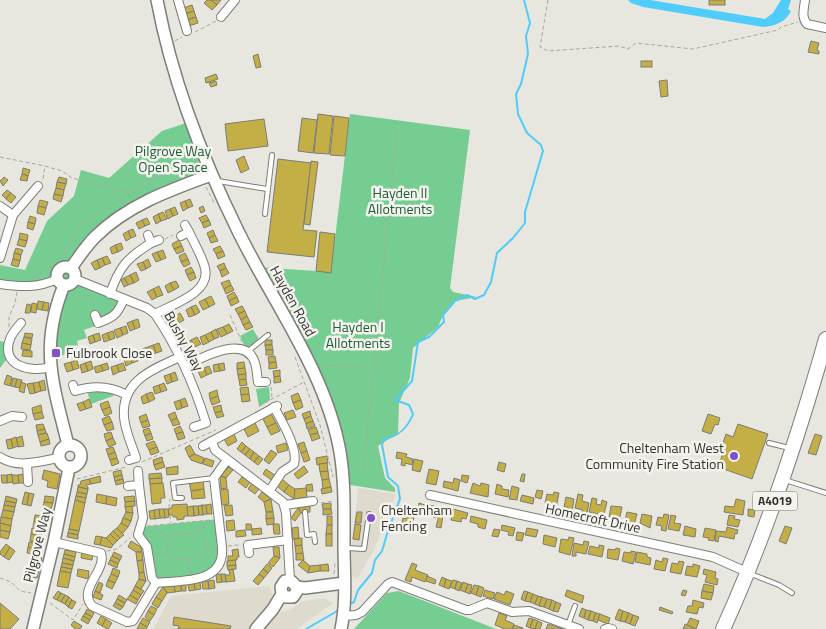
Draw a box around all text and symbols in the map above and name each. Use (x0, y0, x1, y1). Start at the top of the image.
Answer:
park label: Pilgrove Way Open Space (135, 140, 211, 177)
park label: Hayden II Allotments (368, 182, 432, 219)
street label: Hayden Road (265, 261, 322, 340)
street label: Bushy Way (159, 307, 210, 375)
park label: Hayden I Allotments (326, 316, 390, 353)
place label: Fulbrook Close (66, 342, 152, 363)
marker: Fulbrook Close (50, 347, 62, 359)
place label: Cheltenham West Community Fire Station (585, 437, 724, 474)
marker: Cheltenham West Community Fire Station (728, 450, 740, 462)
road number: A4019 (752, 492, 798, 511)
street label: Homecroft Drive (543, 497, 643, 538)
place label: Cheltenham Fencing (381, 499, 452, 536)
street label: Pilgrove Way (17, 505, 56, 585)
marker: Cheltenham Fencing (365, 512, 377, 524)

